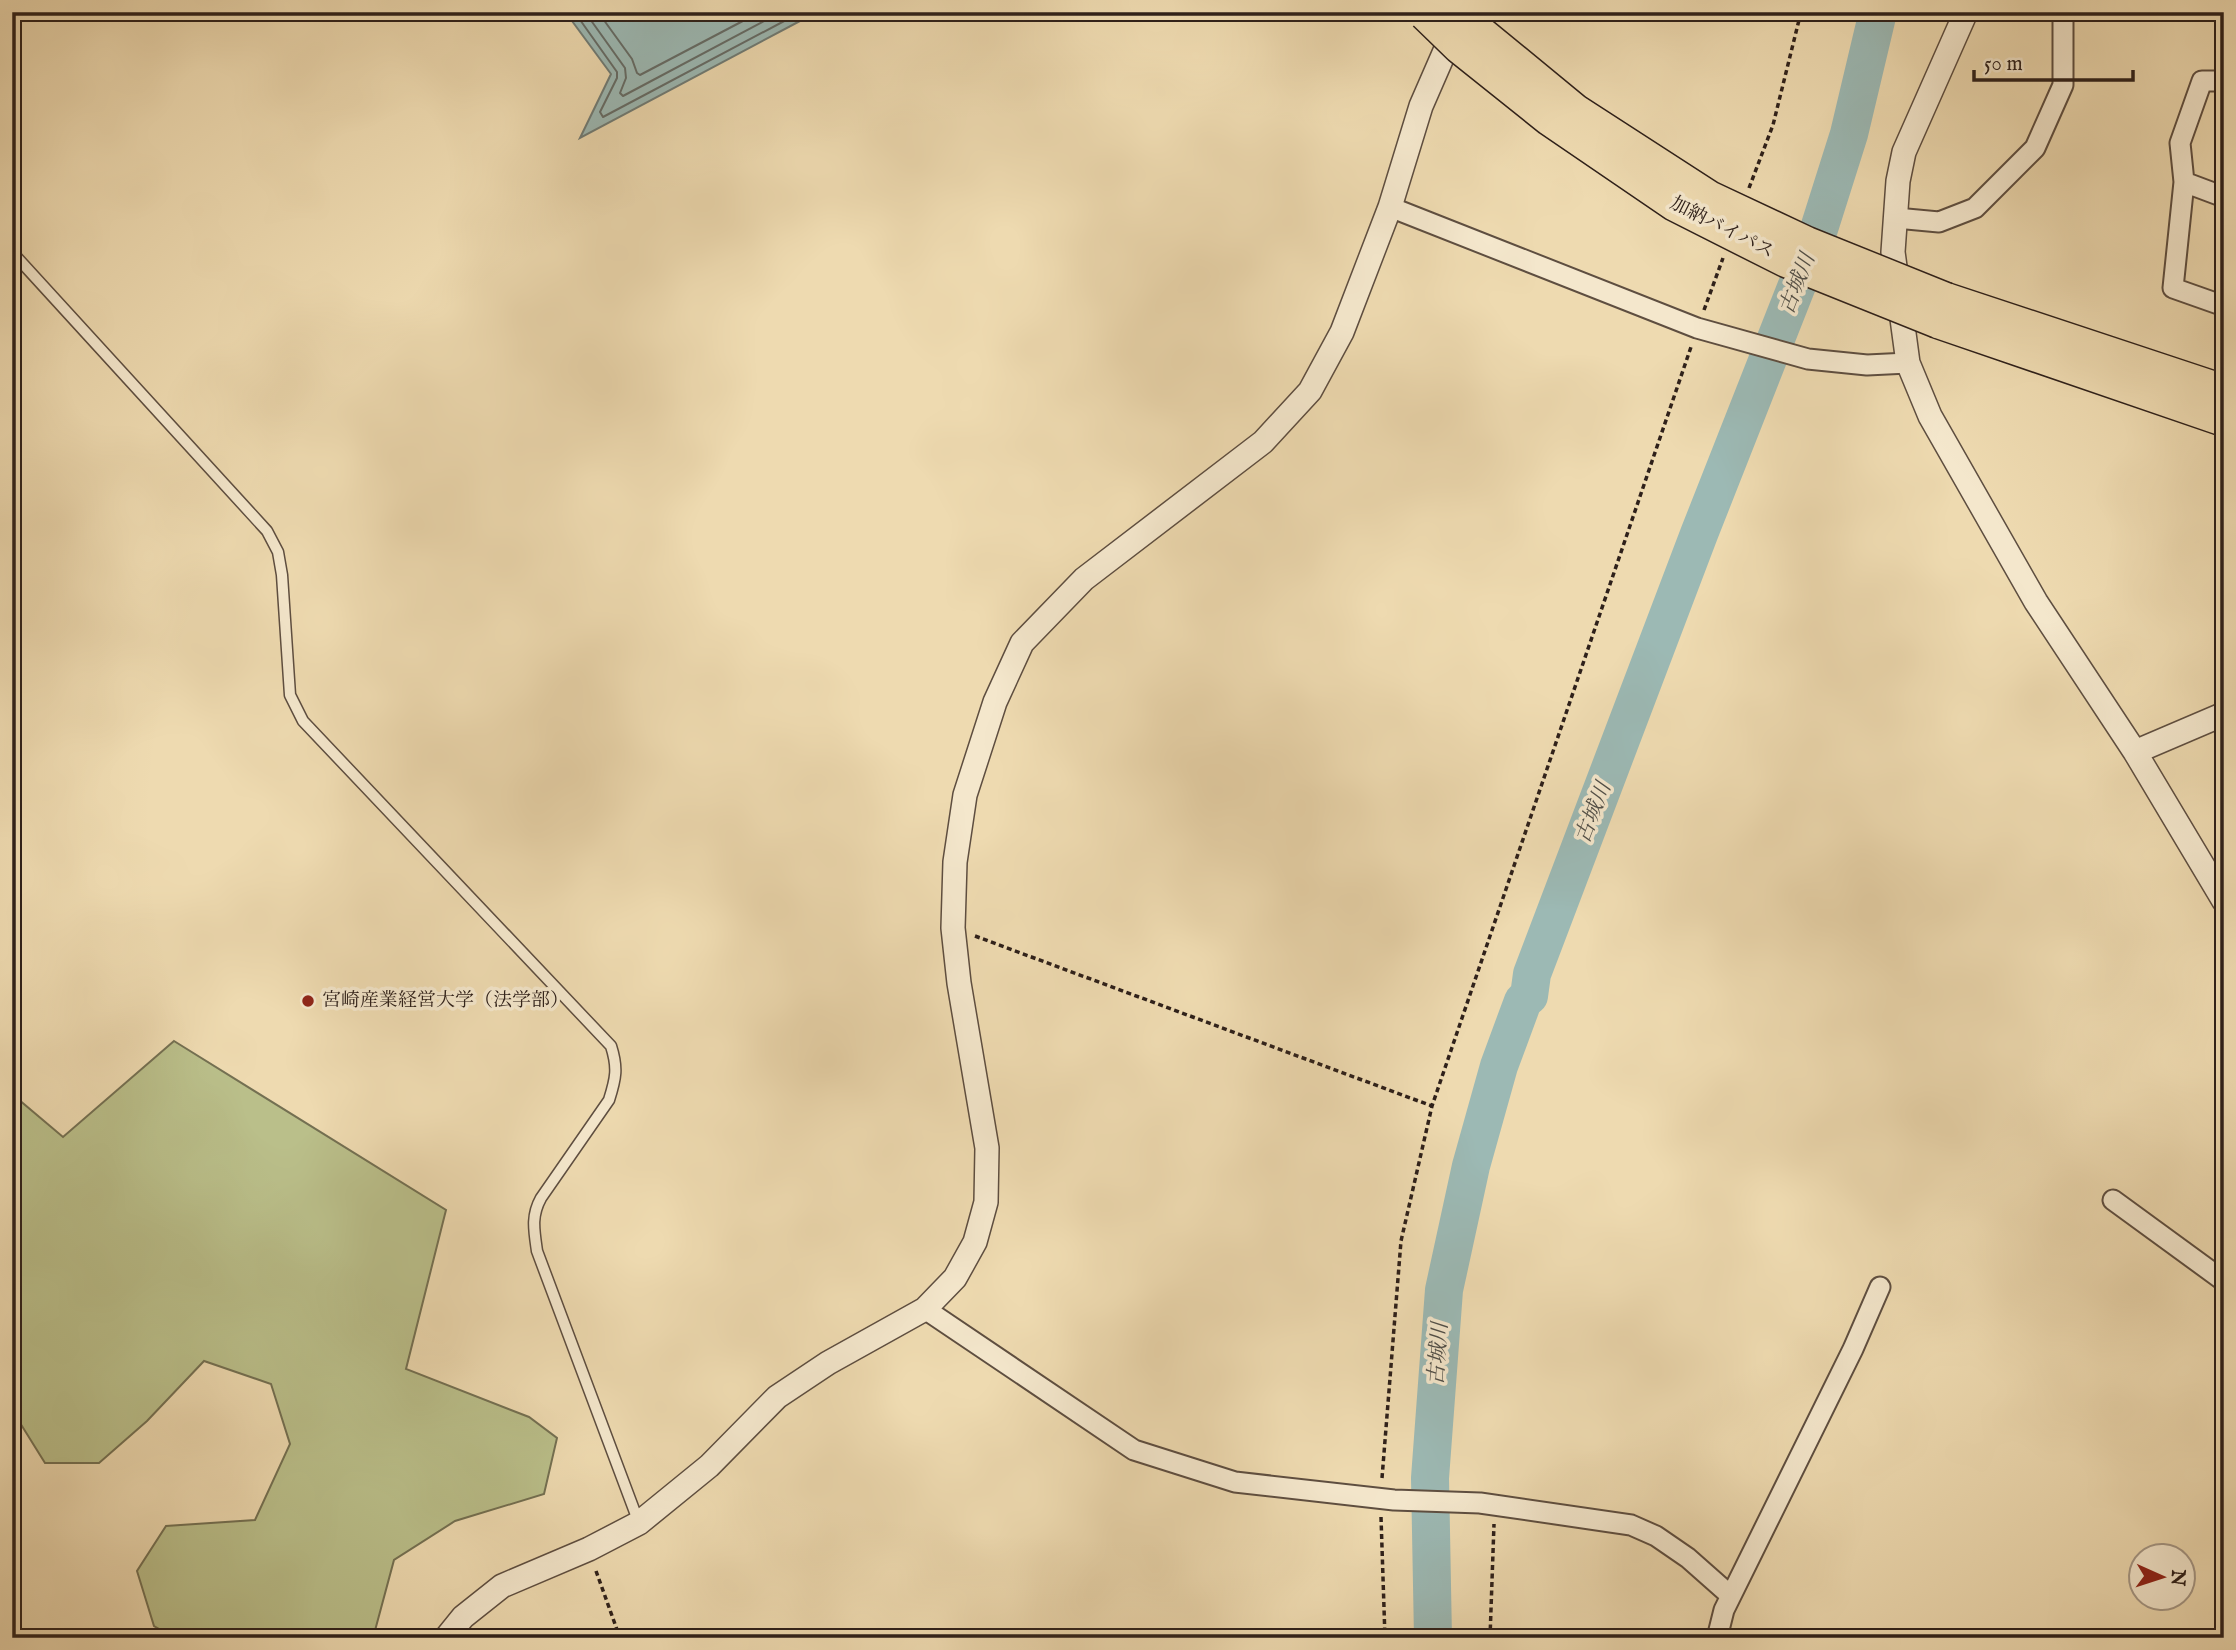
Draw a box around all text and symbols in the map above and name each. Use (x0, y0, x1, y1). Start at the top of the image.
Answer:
scale bar (1974, 38, 2133, 82)
text: 50 m (1984, 51, 2023, 78)
street label: 加納バイパス (1666, 192, 1778, 264)
water label: 古城川 (1774, 248, 1823, 318)
water label: 古城川 (1570, 777, 1619, 847)
place label: 宮崎産業経営大学（法学部） (322, 989, 569, 1013)
marker: 宮崎産業経営大学（法学部） (300, 993, 316, 1009)
water label: 古城川 (1423, 1320, 1455, 1386)
north arrow (2128, 1542, 2198, 1612)
text: N (2165, 1568, 2189, 1587)

